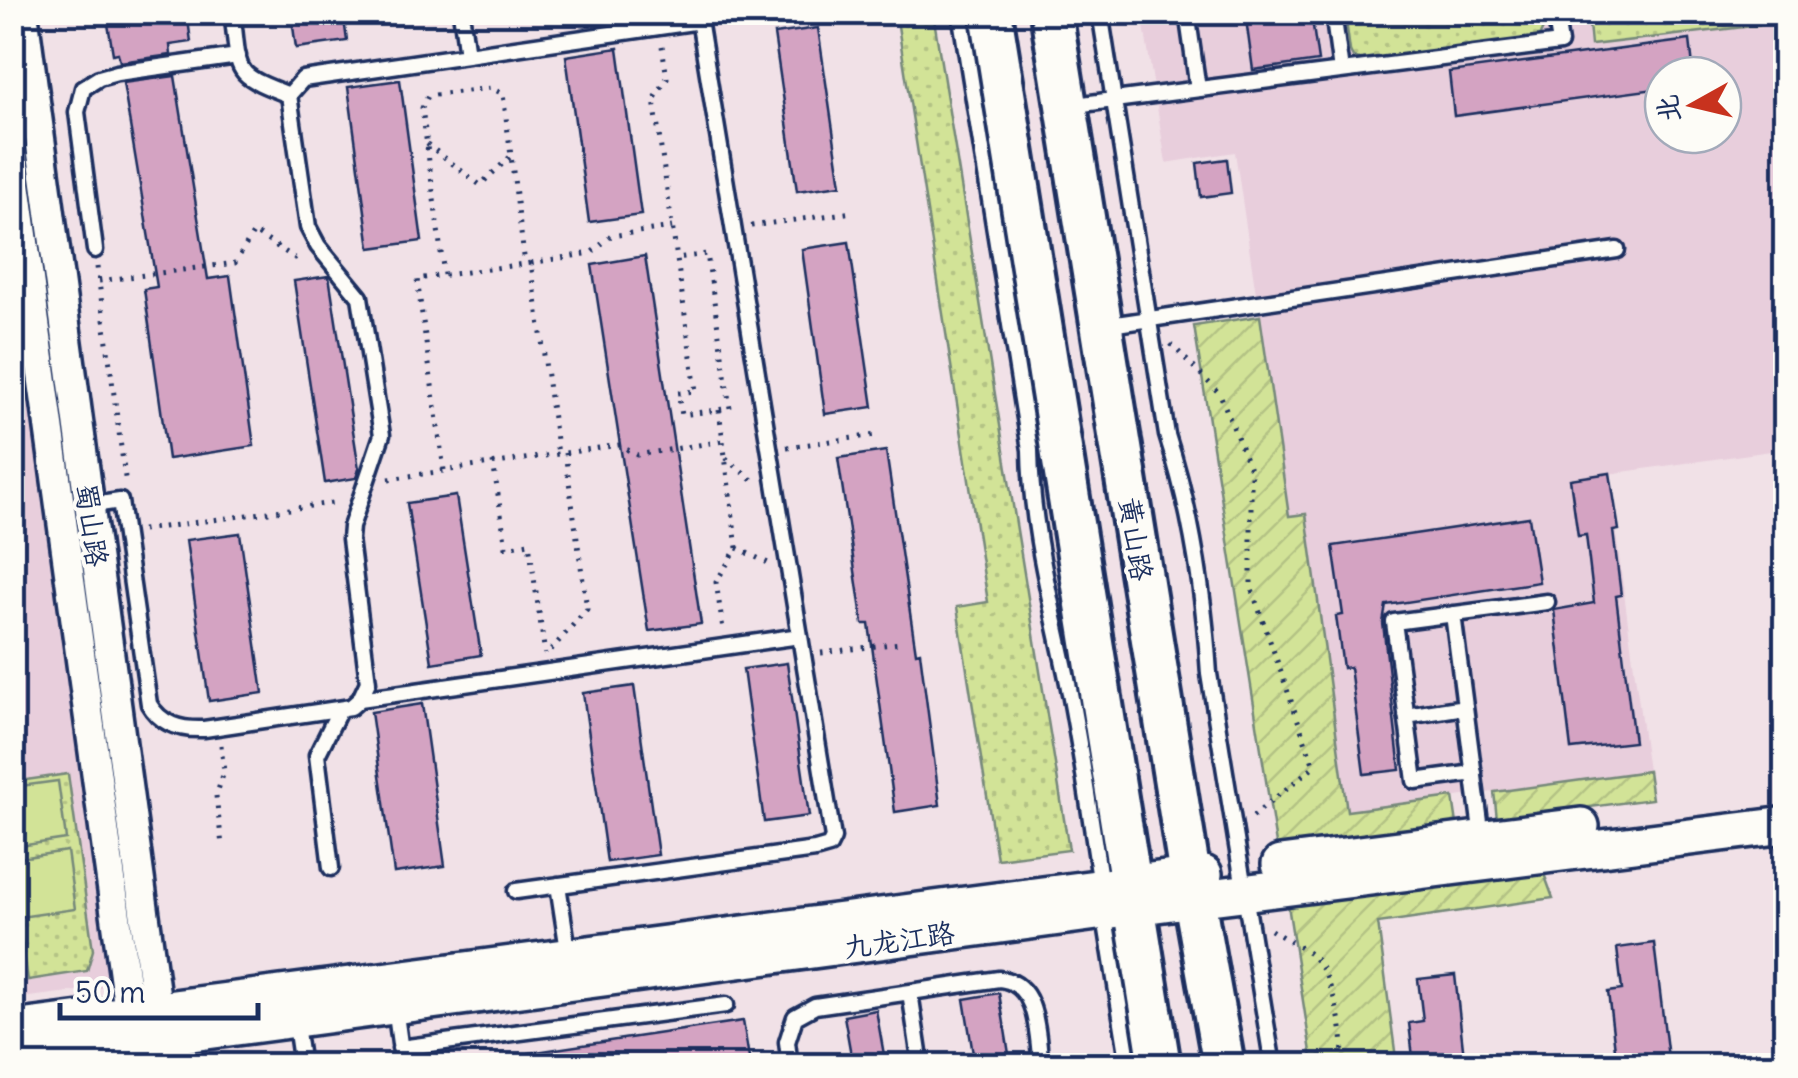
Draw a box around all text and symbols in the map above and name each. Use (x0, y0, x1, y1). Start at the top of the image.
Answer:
north arrow (1643, 55, 1743, 155)
text: 北 (1648, 92, 1688, 125)
street label: 蜀山路 (68, 481, 116, 569)
street label: 黄山路 (1112, 495, 1160, 583)
street label: 九龙江路 (841, 914, 957, 966)
scale bar (60, 958, 258, 1020)
text: 50 m (75, 973, 145, 1011)

